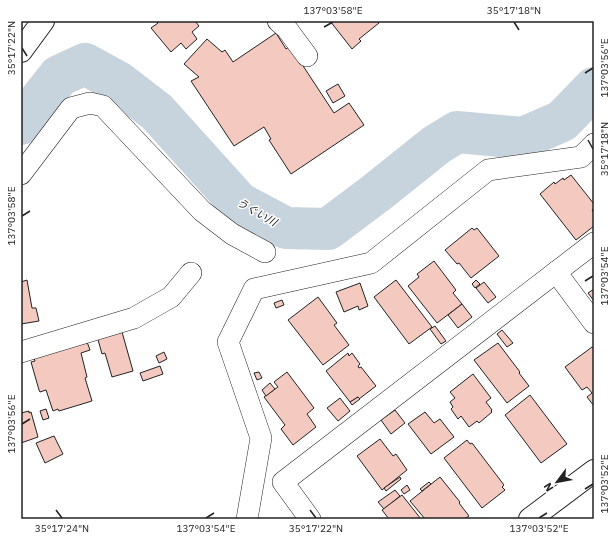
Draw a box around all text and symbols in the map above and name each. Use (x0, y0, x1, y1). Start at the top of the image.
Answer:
text: 137°03'58"E (303, 4, 363, 17)
text: 35°17'18"N (487, 4, 541, 17)
text: 35°17'22"N (5, 21, 18, 75)
text: 137°03'56"E (598, 38, 611, 98)
text: 35°17'18"N (598, 122, 611, 176)
text: 137°03'58"E (5, 186, 18, 246)
water label: うぐい川 (234, 195, 280, 230)
text: 137°03'54"E (598, 246, 611, 306)
text: 137°03'56"E (5, 394, 18, 454)
text: 137°03'52"E (598, 454, 611, 514)
north arrow (537, 462, 577, 502)
text: N (540, 480, 557, 494)
text: 35°17'24"N (35, 522, 89, 535)
text: 137°03'54"E (176, 522, 236, 535)
text: 35°17'22"N (289, 522, 343, 535)
text: 137°03'52"E (509, 522, 569, 535)

